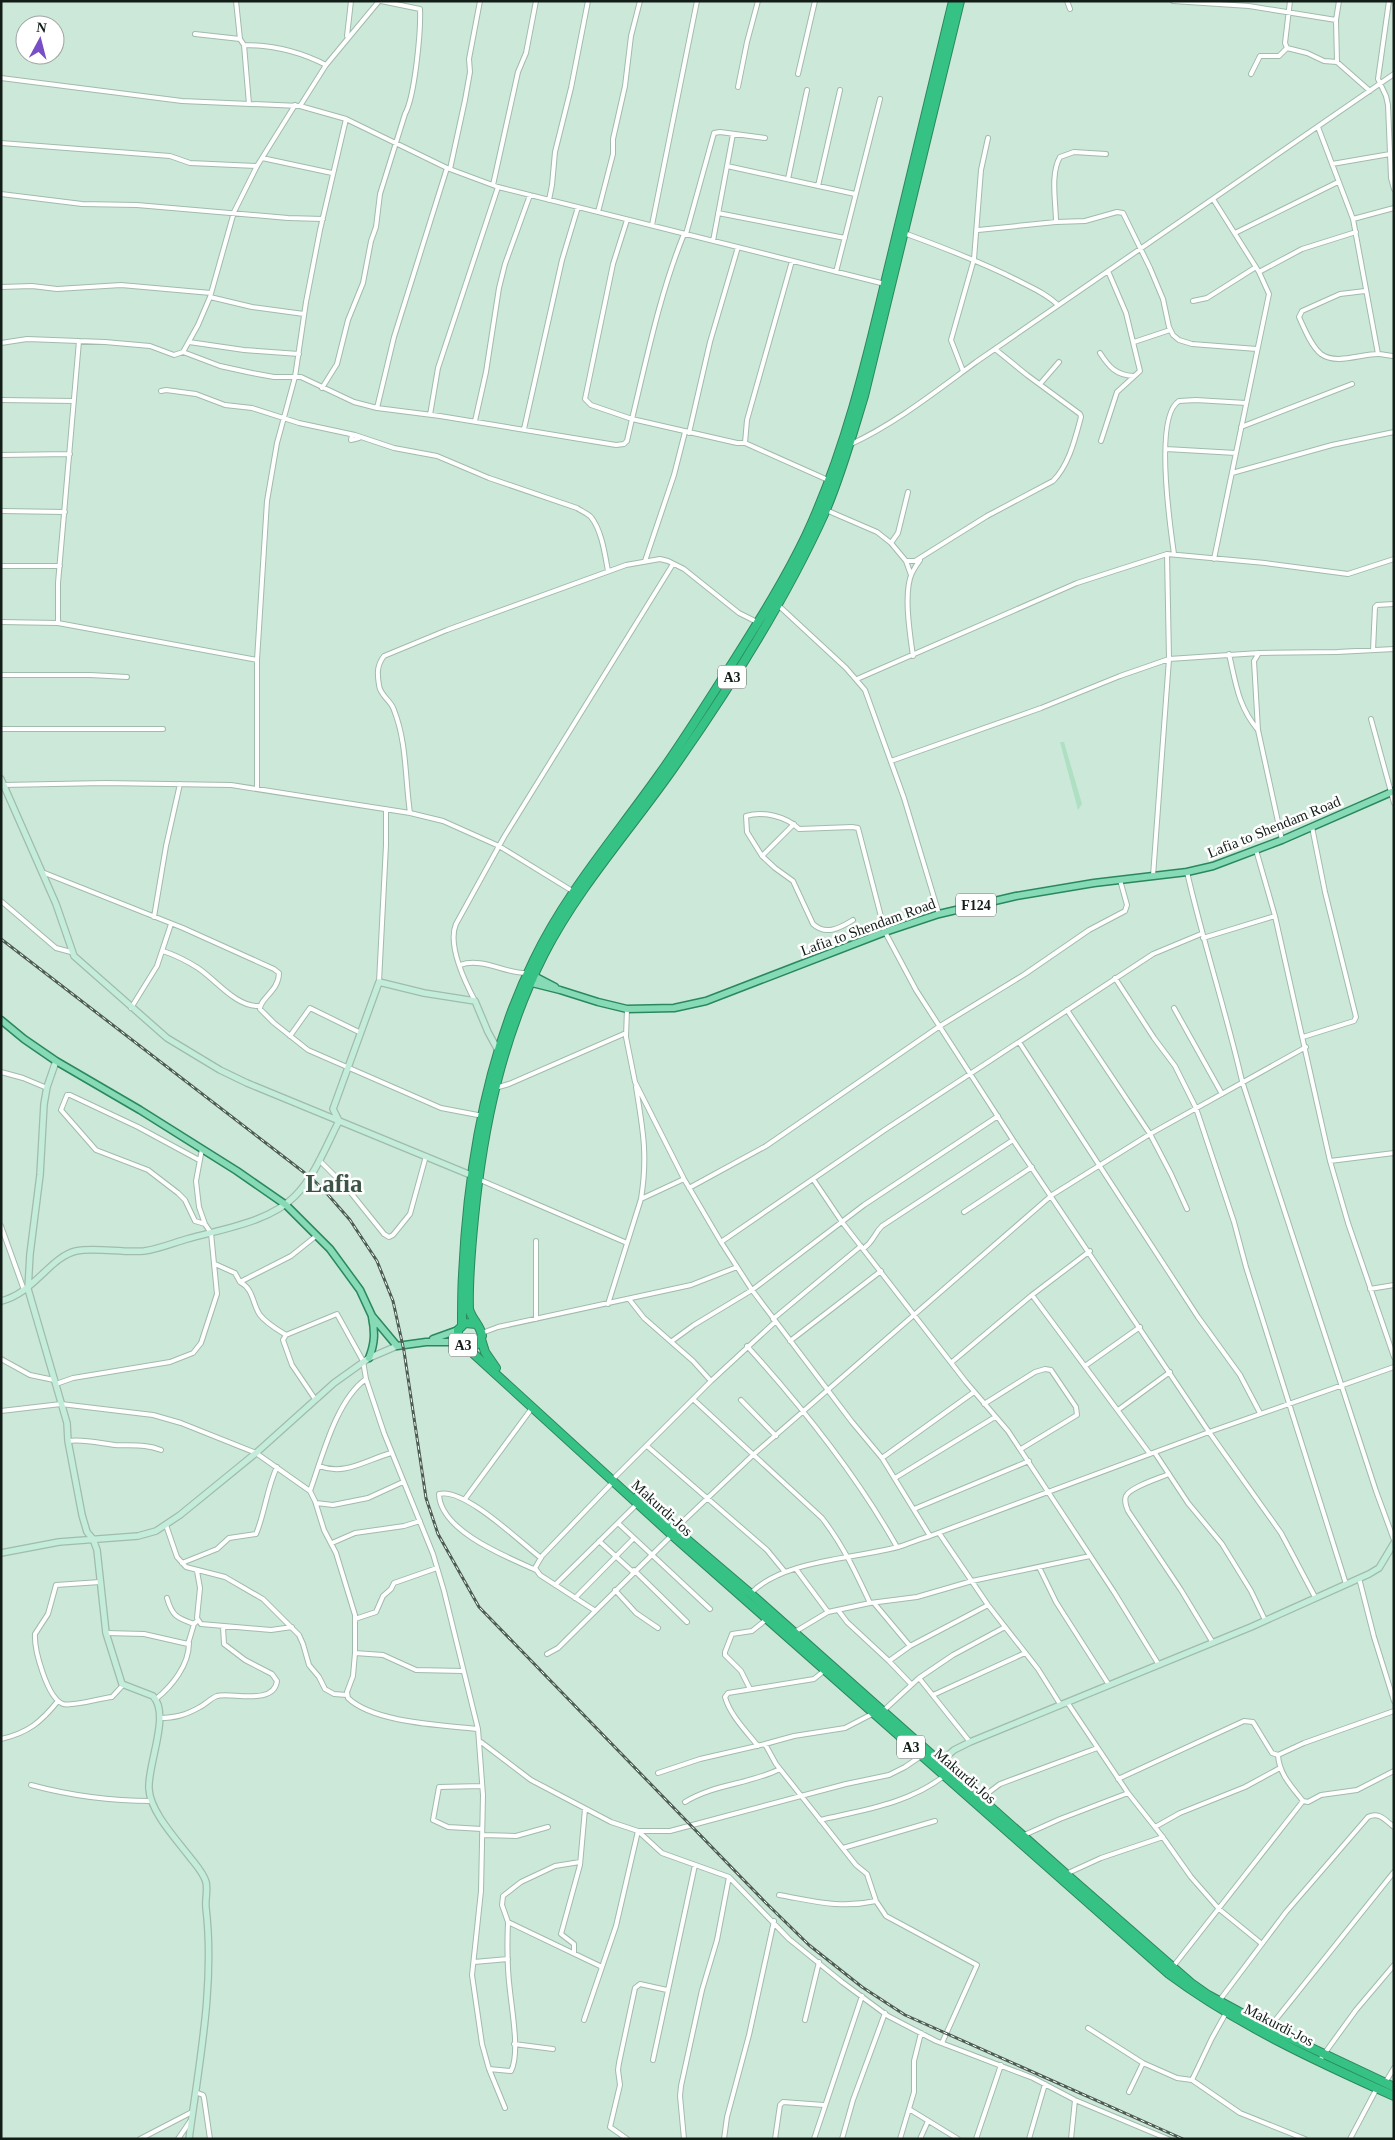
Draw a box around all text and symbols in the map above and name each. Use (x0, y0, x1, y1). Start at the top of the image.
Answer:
north arrow (15, 15, 65, 65)
text: N (36, 20, 47, 36)
road number: A3 (718, 666, 746, 689)
street label: Lafia to Shendam Road (1205, 793, 1343, 861)
road number: F124 (956, 894, 996, 916)
street label: Lafia to Shendam Road (799, 895, 938, 959)
district label: Lafia (306, 1170, 363, 1197)
road number: A3 (449, 1334, 477, 1356)
street label: Makurdi-Jos (628, 1477, 696, 1539)
road number: A3 (897, 1735, 925, 1758)
street label: Makurdi-Jos (931, 1745, 999, 1807)
street label: Makurdi-Jos (1242, 2001, 1317, 2049)

